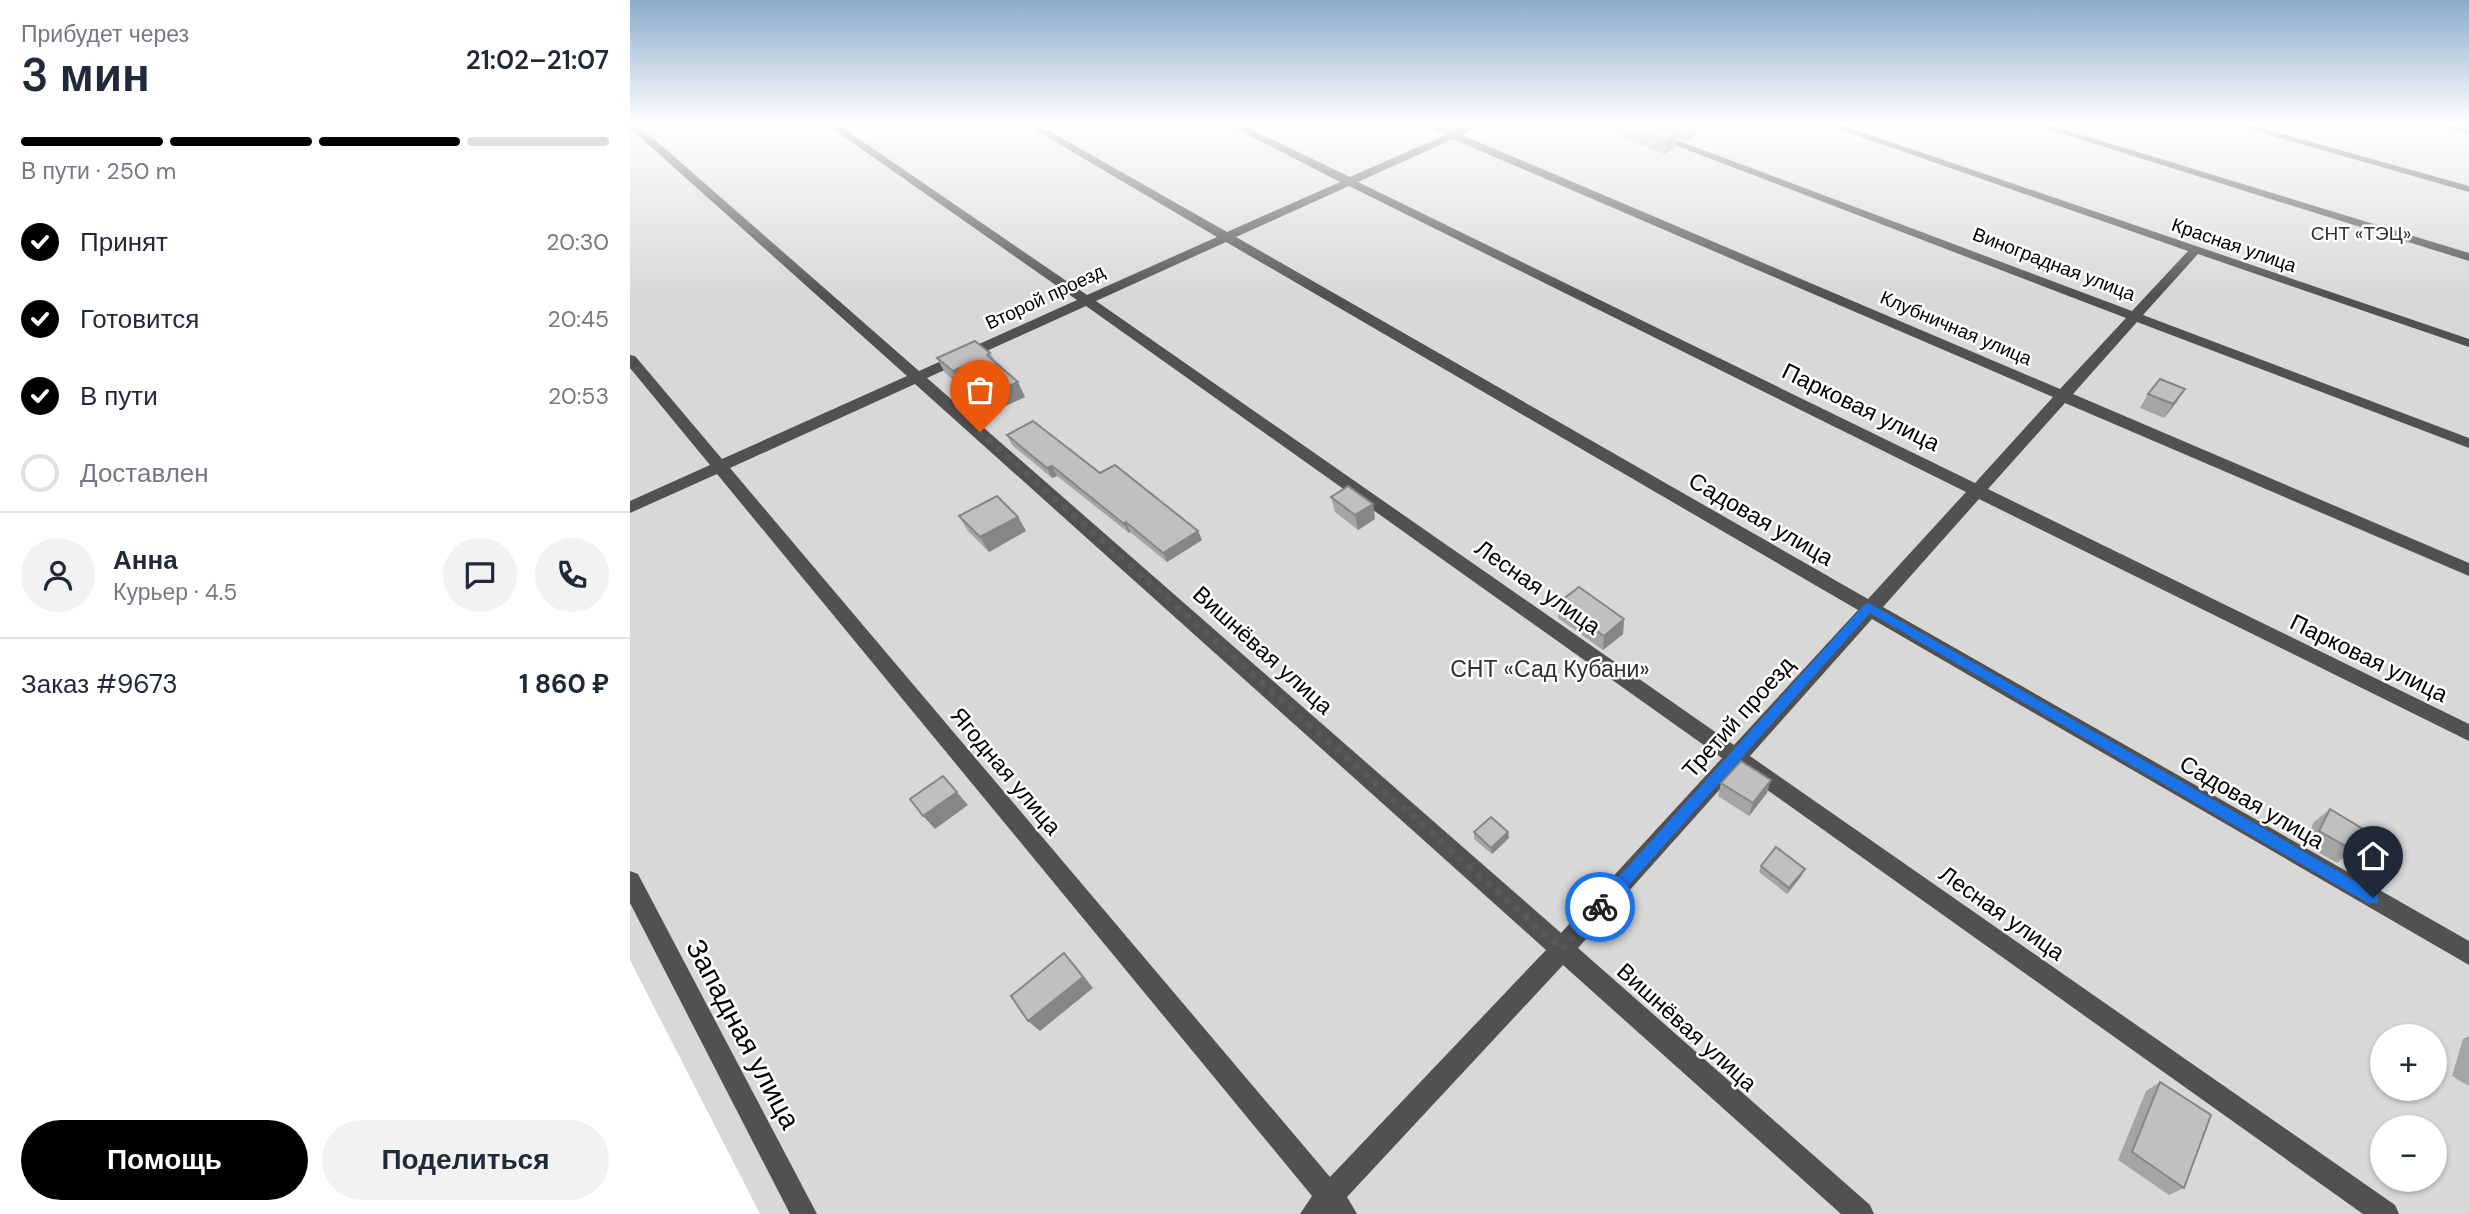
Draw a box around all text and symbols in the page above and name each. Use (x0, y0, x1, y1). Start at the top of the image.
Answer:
text: Прибудет через (21, 19, 189, 49)
text: 21:02–21:07 (466, 43, 609, 77)
text: 3 мин (21, 45, 150, 105)
text: В пути · 250 m (21, 156, 176, 186)
street label: Красная улица (2168, 212, 2300, 278)
street label: Виноградная улица (1969, 221, 2139, 307)
park label: СНТ «ТЭЦ» (2311, 221, 2411, 246)
icon: check (21, 223, 59, 261)
text: Принят (80, 225, 168, 259)
text: 20:30 (546, 227, 609, 257)
street label: Второй проезд (981, 258, 1109, 336)
street label: Клубничная улица (1876, 285, 2036, 371)
icon: check (21, 300, 59, 338)
text: Готовится (80, 302, 199, 336)
text: 20:45 (548, 304, 609, 334)
street label: Парковая улица (1777, 356, 1945, 458)
pin (950, 360, 1010, 432)
icon: bag (961, 371, 999, 409)
icon: check (21, 377, 59, 415)
text: В пути (80, 379, 158, 413)
text: 20:53 (548, 381, 609, 411)
text: Доставлен (80, 456, 209, 490)
street label: Садовая улица (1683, 465, 1839, 573)
street label: Лесная улица (1469, 533, 1607, 641)
button: person (21, 538, 95, 612)
button: chat (443, 538, 517, 612)
button: phone (535, 538, 609, 612)
text: Анна (113, 543, 178, 577)
text: Курьер · 4.5 (113, 577, 237, 607)
street label: Вишнёвая улица (1187, 579, 1340, 721)
street label: Парковая улица (2285, 607, 2453, 709)
street label: Третий проезд (1675, 649, 1801, 784)
park label: СНТ «Сад Кубани» (1450, 654, 1650, 684)
text: Заказ #9673 (21, 667, 178, 701)
text: 1 860 ₽ (519, 667, 609, 701)
street label: Ягодная улица (944, 701, 1068, 841)
street label: Садовая улица (2174, 748, 2330, 856)
pin (2343, 826, 2403, 898)
icon: home (2354, 837, 2392, 875)
street label: Лесная улица (1933, 859, 2071, 967)
courier (1565, 872, 1635, 942)
icon: bike (1581, 888, 1619, 926)
street label: Западная улица (677, 933, 809, 1136)
street label: Вишнёвая улица (1611, 956, 1764, 1098)
map controls (2370, 1024, 2447, 1192)
button: + (2370, 1024, 2447, 1101)
button: − (2370, 1115, 2447, 1192)
button: Помощь (21, 1120, 308, 1200)
button: Поделиться (322, 1120, 609, 1200)

